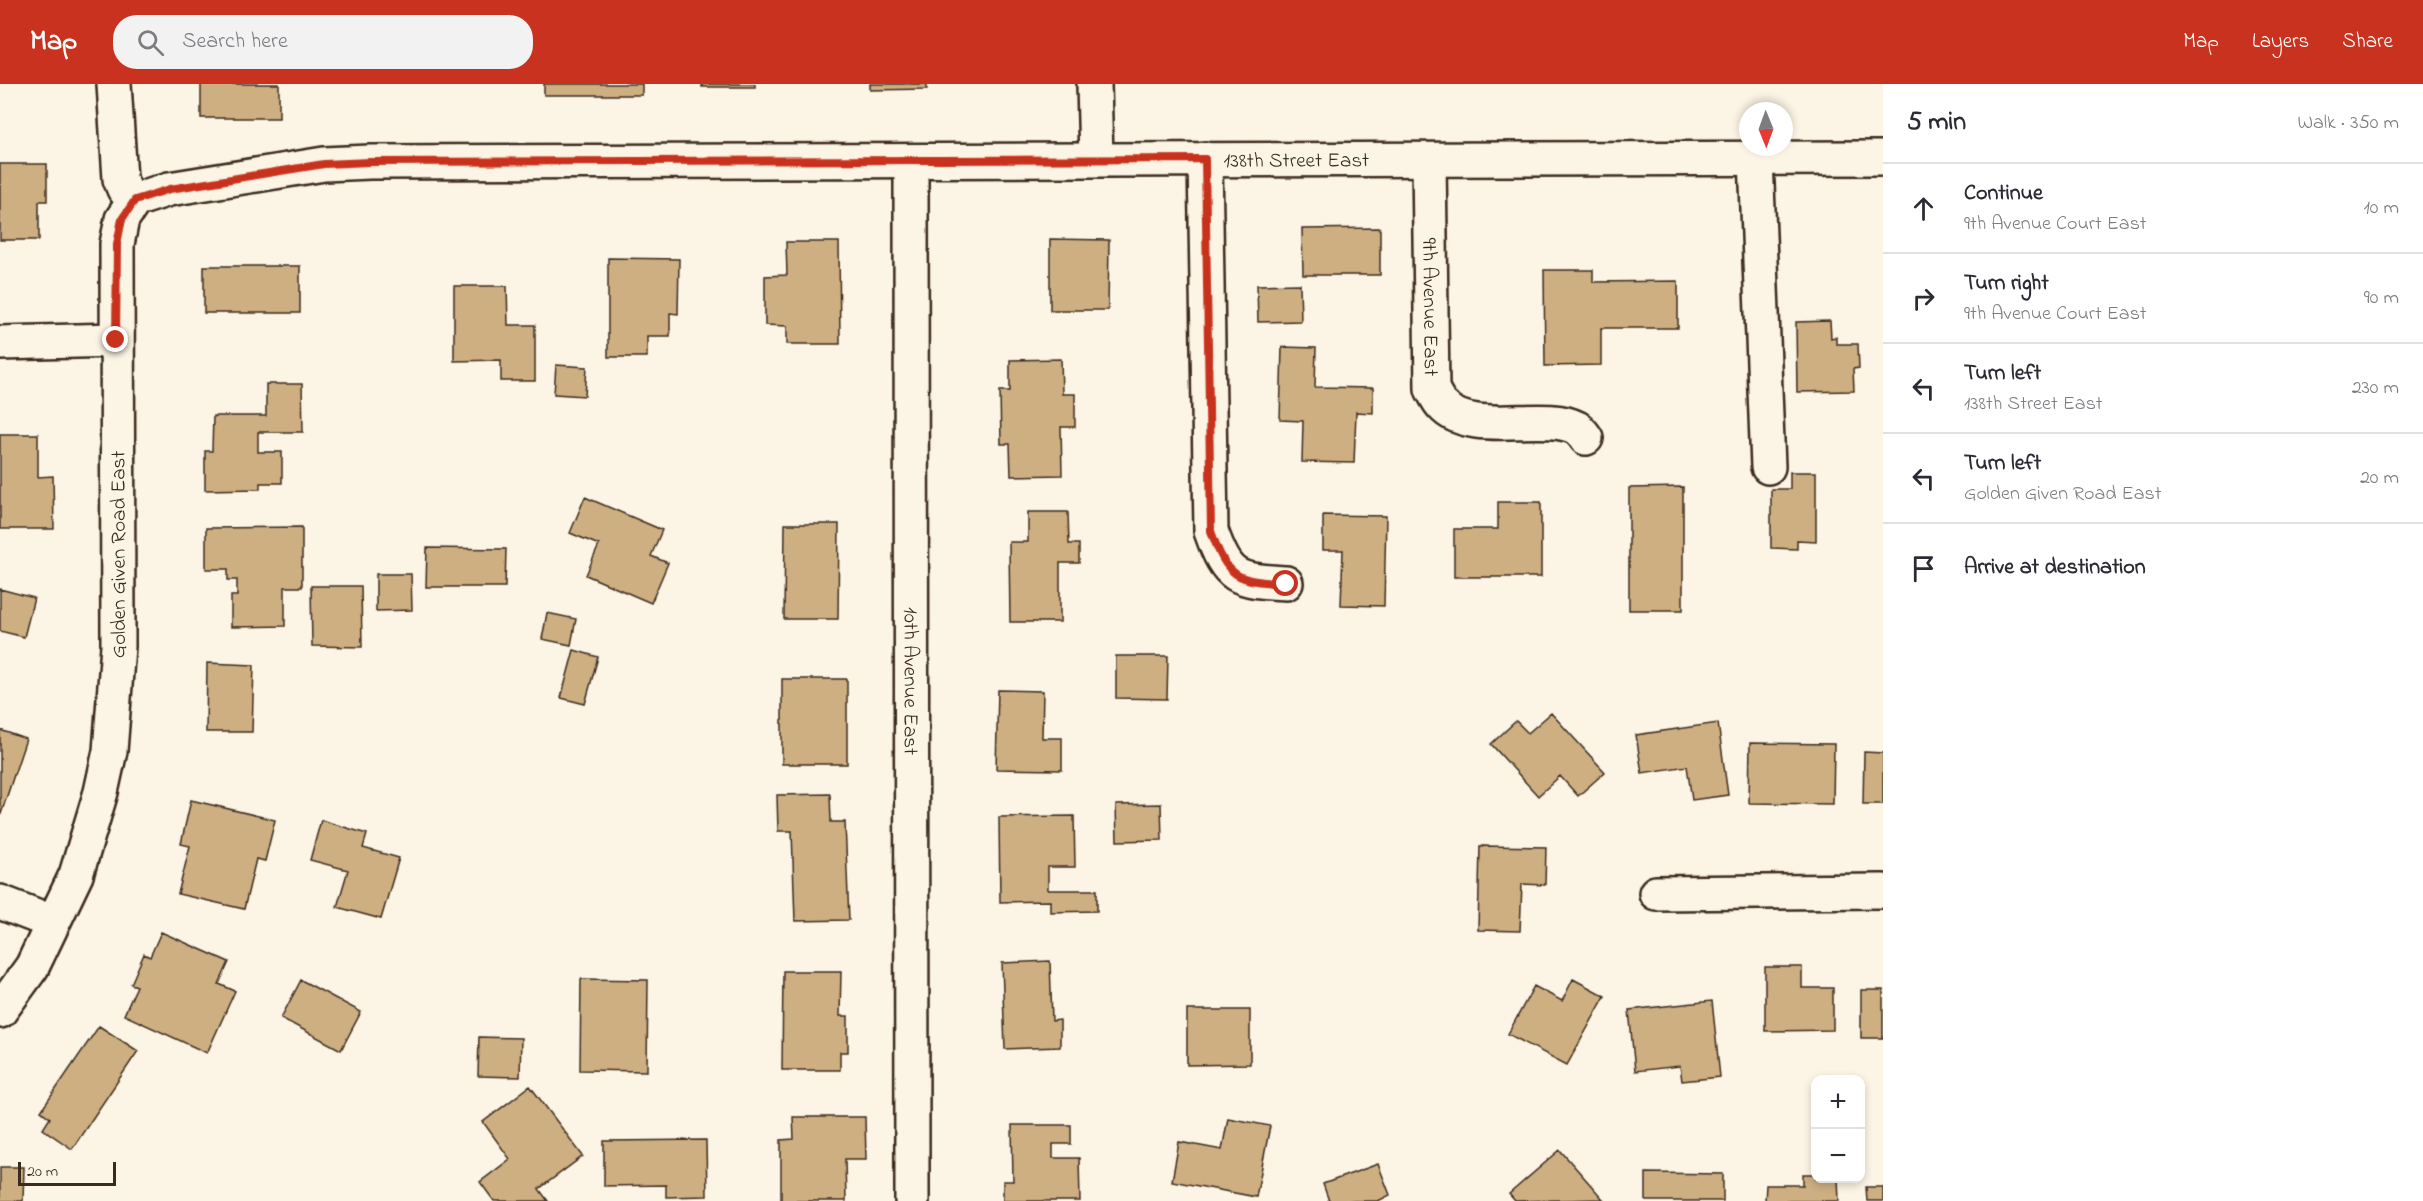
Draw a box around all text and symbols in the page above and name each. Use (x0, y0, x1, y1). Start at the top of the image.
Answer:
search box (113, 15, 533, 69)
text: Map (30, 22, 77, 63)
icon: search (134, 26, 167, 59)
text: Search here (182, 26, 288, 58)
text: Map (2183, 27, 2219, 57)
text: Layers (2252, 27, 2309, 57)
text: Share (2342, 27, 2393, 57)
north arrow (1739, 102, 1793, 156)
text: 5 min (1907, 104, 1966, 142)
text: Walk · 350 m (2297, 109, 2399, 138)
street label: 138th Street East (1224, 146, 1369, 177)
text: Continue (1964, 178, 2043, 210)
icon: ahead (1907, 192, 1940, 225)
text: 10 m (2363, 194, 2399, 223)
text: 9th Avenue Court East (1964, 210, 2147, 239)
street label: 9th Avenue East (1413, 238, 1445, 376)
text: Turn right (1964, 268, 2049, 300)
icon: right (1907, 282, 1940, 315)
text: 90 m (2364, 284, 2399, 313)
text: 9th Avenue Court East (1964, 300, 2147, 329)
route end (102, 326, 128, 352)
text: Turn left (1964, 358, 2041, 390)
icon: left (1907, 372, 1940, 405)
text: 230 m (2352, 374, 2399, 403)
text: 138th Street East (1964, 390, 2103, 419)
text: Turn left (1964, 448, 2041, 480)
street label: Golden Given Road East (104, 451, 135, 659)
icon: left (1907, 462, 1940, 495)
text: 20 m (2360, 464, 2399, 493)
text: Golden Given Road East (1964, 480, 2161, 509)
icon: arrive (1907, 552, 1940, 585)
text: Arrive at destination (1964, 552, 2146, 584)
route start (1272, 570, 1298, 596)
street label: 10th Avenue East (894, 607, 925, 755)
map controls (1811, 1075, 1865, 1183)
button: + (1811, 1075, 1865, 1129)
button: − (1811, 1129, 1865, 1183)
scale bar (18, 1159, 116, 1186)
text: 20 m (27, 1160, 58, 1184)

